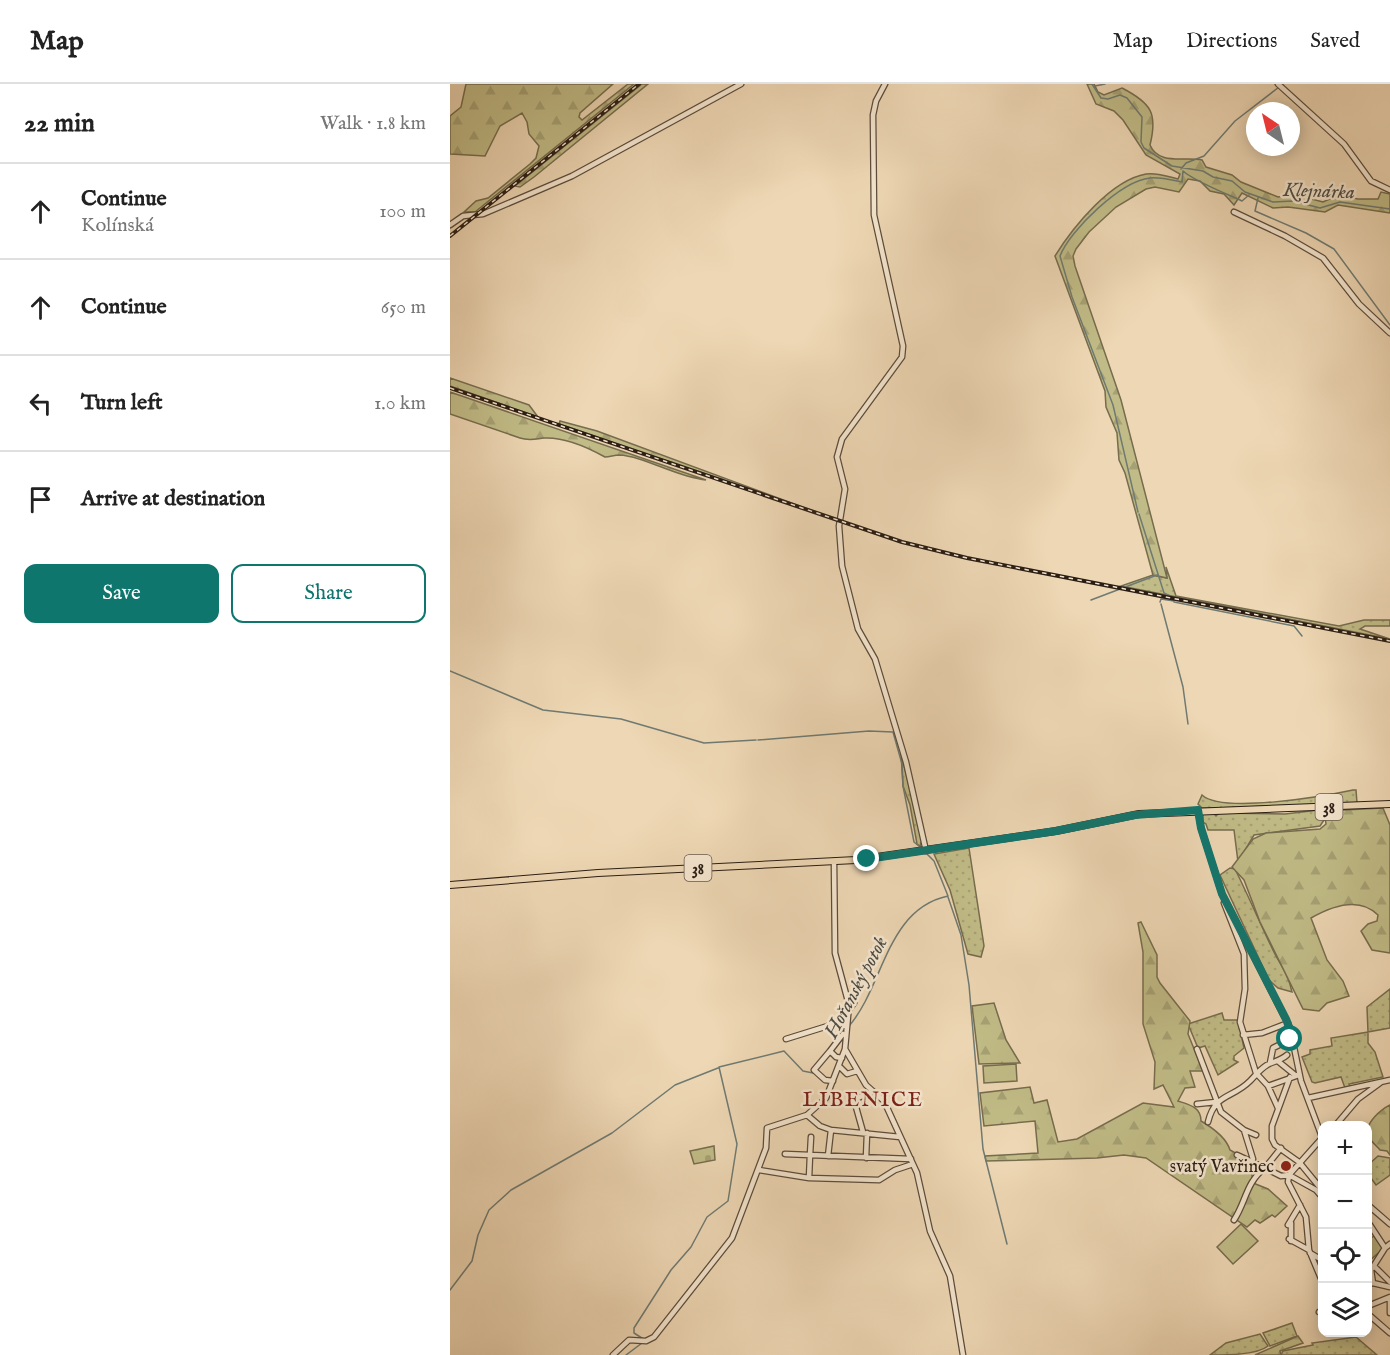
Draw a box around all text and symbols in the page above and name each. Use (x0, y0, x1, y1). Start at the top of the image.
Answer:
text: Map (30, 24, 84, 59)
text: Map (1113, 28, 1153, 55)
text: Directions (1186, 28, 1277, 55)
text: Saved (1310, 28, 1360, 55)
north arrow (1246, 102, 1300, 156)
text: 22 min (24, 107, 95, 140)
text: Walk · 1.8 km (320, 111, 426, 136)
water label: Klejnárka (1282, 178, 1355, 205)
text: Continue (81, 185, 167, 213)
icon: ahead (24, 195, 57, 228)
text: 100 m (379, 199, 426, 224)
text: Kolínská (81, 213, 154, 238)
icon: ahead (24, 291, 57, 324)
text: Continue (81, 293, 167, 321)
text: 650 m (381, 295, 426, 320)
icon: left (24, 387, 57, 420)
text: Turn left (81, 389, 163, 417)
text: 1.0 km (374, 391, 426, 416)
icon: arrive (24, 483, 57, 516)
text: Arrive at destination (81, 485, 265, 513)
button: Save (24, 564, 219, 623)
button: Share (231, 564, 426, 623)
road number: 38 (1316, 794, 1342, 820)
route end (853, 845, 879, 871)
road number: 38 (684, 855, 712, 881)
water label: Hořanský potok (819, 933, 894, 1044)
route start (1276, 1025, 1302, 1051)
district label: LIBENICE (803, 1087, 923, 1114)
map controls (1318, 1121, 1372, 1337)
button: + (1318, 1121, 1372, 1175)
place label: svatý Vavřinec (1170, 1156, 1274, 1179)
marker: svatý Vavřinec (1279, 1159, 1293, 1173)
button: − (1318, 1175, 1372, 1229)
button: locate (1318, 1229, 1372, 1283)
button: layers (1318, 1283, 1372, 1337)

